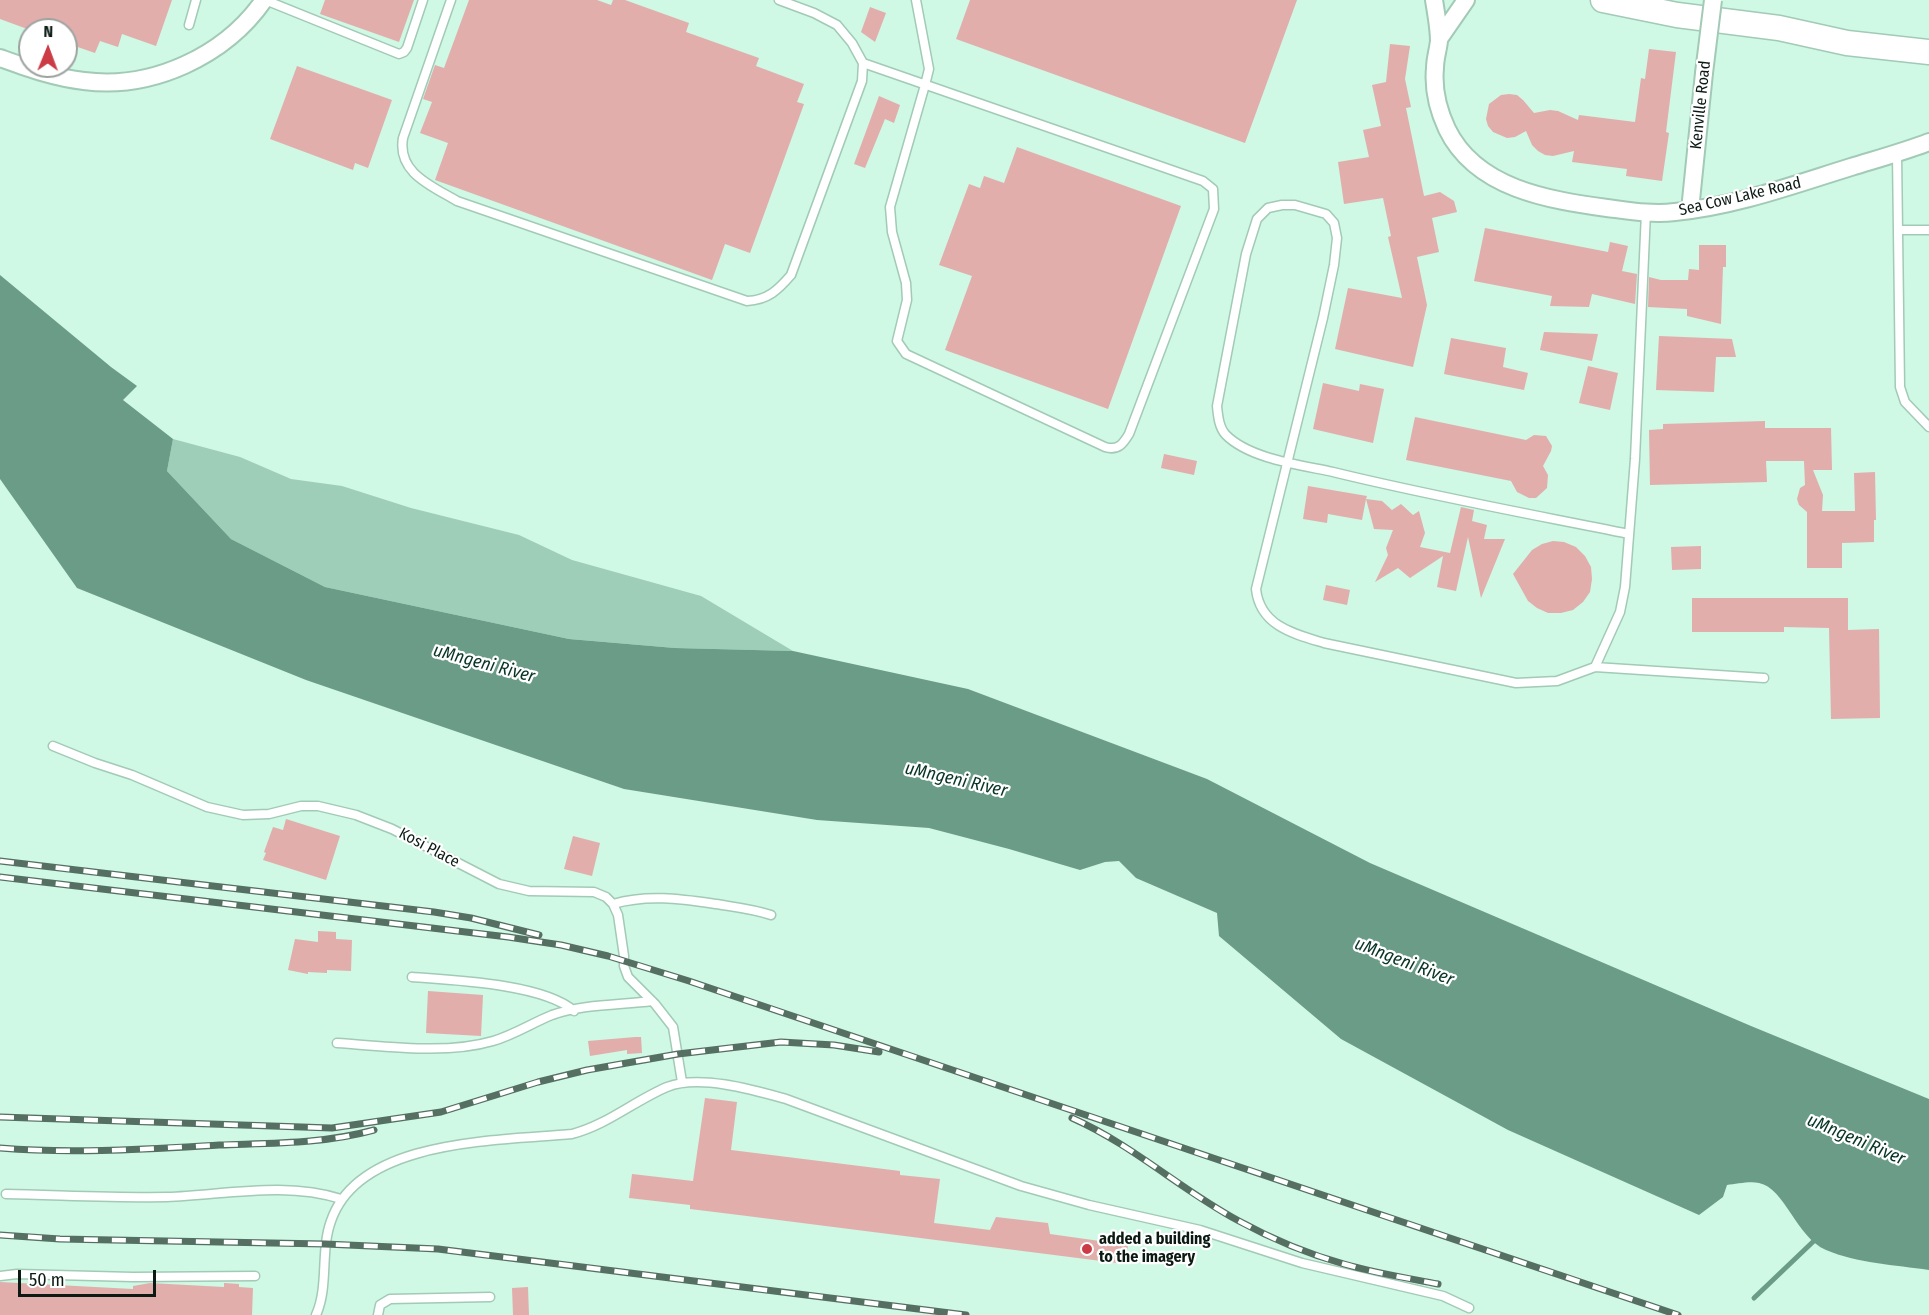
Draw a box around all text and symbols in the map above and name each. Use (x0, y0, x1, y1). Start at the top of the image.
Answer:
north arrow (18, 18, 78, 78)
text: N (43, 22, 53, 41)
street label: Kenville Road (1687, 60, 1715, 150)
street label: Sea Cow Lake Road (1677, 174, 1803, 220)
water label: uMngeni River (431, 640, 537, 688)
water label: uMngeni River (903, 758, 1009, 802)
street label: Kosi Place (395, 824, 463, 872)
water label: uMngeni River (1351, 933, 1457, 991)
water label: uMngeni River (1804, 1110, 1908, 1170)
place label: added a building to the imagery (1099, 1230, 1210, 1268)
marker: added a building to the imagery (1080, 1242, 1094, 1256)
scale bar (21, 1258, 159, 1296)
text: 50 m (29, 1269, 65, 1291)

